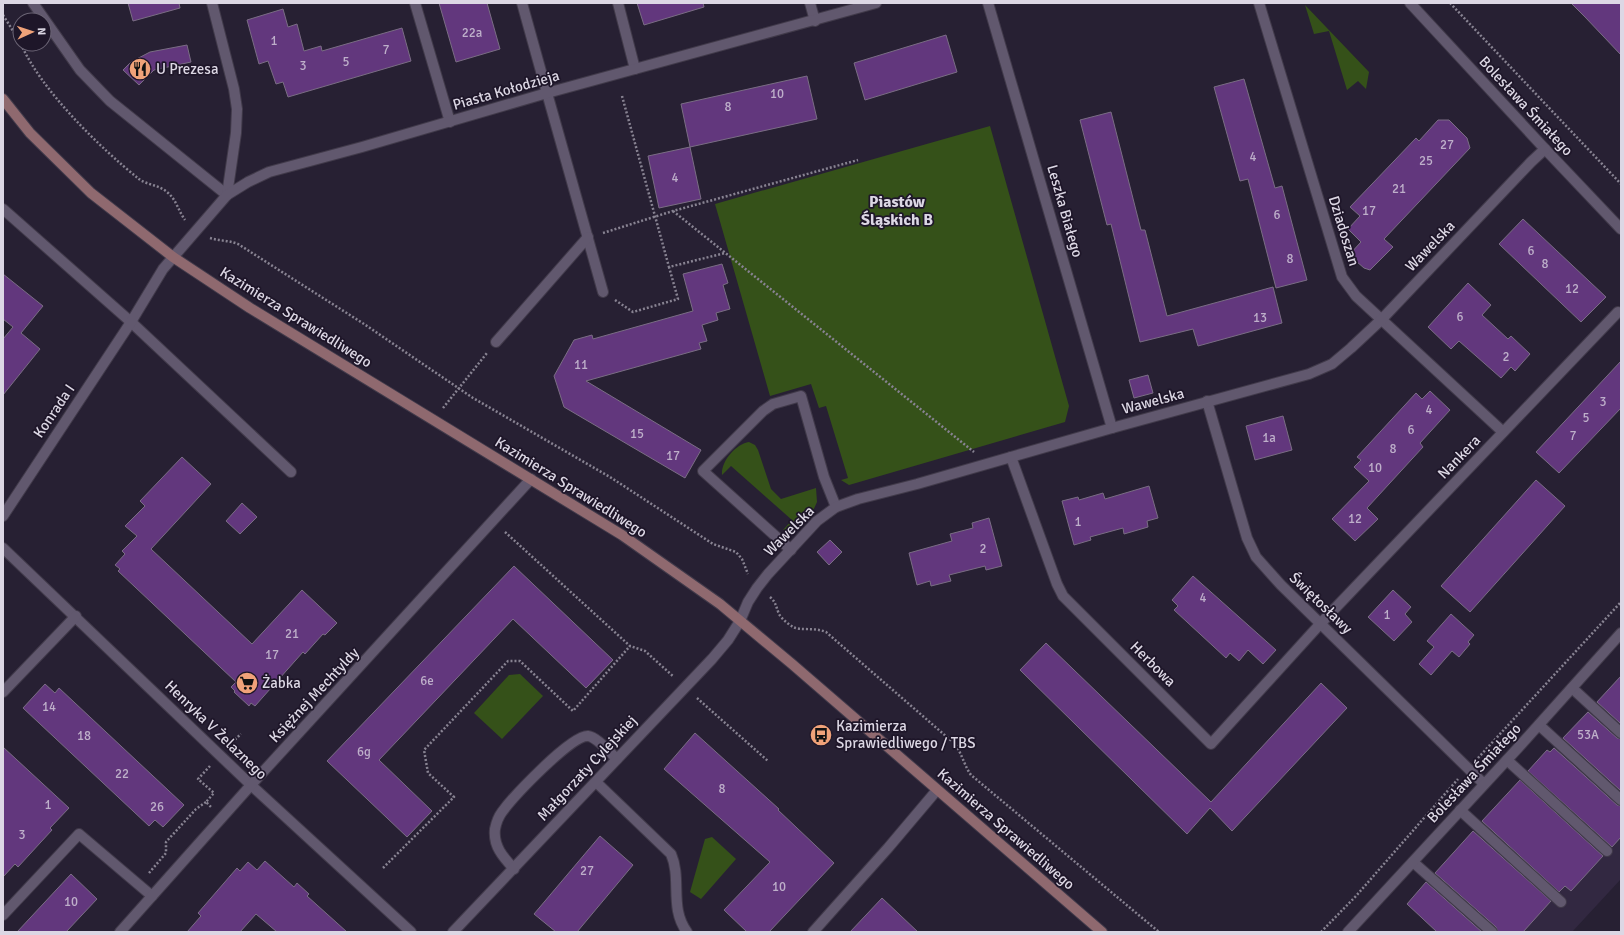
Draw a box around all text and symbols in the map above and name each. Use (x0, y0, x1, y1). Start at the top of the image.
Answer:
north arrow (12, 12, 52, 52)
house number: 22a (462, 25, 482, 41)
text: N (35, 27, 48, 36)
house number: 1 (270, 33, 278, 49)
house number: 7 (382, 42, 390, 58)
street label: Bolesława Śmiałego (1475, 52, 1578, 160)
house number: 5 (342, 54, 350, 70)
restaurant icon: U Prezesa (127, 56, 153, 82)
house number: 3 (299, 58, 307, 74)
place label: U Prezesa (156, 60, 219, 78)
street label: Piasta Kołodzieja (451, 66, 561, 114)
house number: 10 (770, 86, 784, 102)
house number: 8 (724, 99, 732, 115)
house number: 27 (1440, 137, 1454, 153)
house number: 4 (1249, 149, 1257, 165)
house number: 25 (1419, 153, 1433, 169)
street label: Leszka Białego (1043, 163, 1087, 260)
house number: 4 (671, 170, 679, 186)
house number: 21 (1392, 181, 1406, 197)
district label: Piastów Śląskich B (861, 192, 933, 230)
street label: Dziadoszan (1325, 194, 1363, 268)
house number: 17 (1362, 203, 1376, 219)
house number: 6 (1273, 207, 1281, 223)
street label: Wawelska (1401, 217, 1459, 275)
house number: 6 (1527, 243, 1535, 259)
house number: 8 (1286, 251, 1294, 267)
house number: 8 (1541, 256, 1549, 272)
street label: Kazimierza Sprawiedliwego (217, 263, 376, 371)
house number: 12 (1565, 281, 1579, 297)
house number: 6 (1456, 309, 1464, 325)
house number: 13 (1253, 310, 1267, 326)
house number: 2 (1502, 349, 1510, 365)
house number: 11 (574, 357, 588, 373)
street label: Konrada I (30, 381, 78, 441)
street label: Wawelska (1120, 384, 1186, 418)
house number: 3 (1599, 394, 1607, 410)
house number: 4 (1425, 402, 1433, 418)
house number: 5 (1582, 410, 1590, 426)
house number: 6 (1407, 422, 1415, 438)
house number: 15 (630, 426, 644, 442)
house number: 7 (1569, 428, 1577, 444)
house number: 1a (1262, 430, 1276, 446)
street label: Nankera (1434, 431, 1484, 483)
street label: Kazimierza Sprawiedliwego (492, 433, 651, 541)
house number: 8 (1389, 441, 1397, 457)
house number: 17 (666, 448, 680, 464)
house number: 10 (1368, 460, 1382, 476)
street label: Wawelska (760, 502, 818, 560)
house number: 12 (1348, 511, 1362, 527)
house number: 1 (1074, 514, 1082, 530)
house number: 2 (979, 541, 987, 557)
street label: Świętosławy (1286, 568, 1357, 637)
house number: 4 (1199, 590, 1207, 606)
house number: 1 (1383, 607, 1391, 623)
house number: 21 (285, 626, 299, 642)
street label: Herbowa (1126, 637, 1180, 691)
street label: Księżnej Mechtyldy (265, 644, 363, 746)
house number: 17 (265, 647, 279, 663)
supermarket icon: Żabka (234, 670, 260, 696)
house number: 6e (420, 673, 434, 689)
place label: Żabka (262, 674, 301, 692)
street label: Henryka V Żelaznego (161, 677, 271, 783)
house number: 14 (42, 699, 56, 715)
street label: Małgorzaty Cylejskiej (534, 712, 640, 824)
place label: Kazimierza Sprawiedliwego / TBS (836, 717, 976, 752)
street label: Bolesława Śmiałego (1423, 719, 1525, 826)
bus stop icon: Kazimierza Sprawiedliwego / TBS (808, 722, 834, 748)
house number: 53A (1577, 727, 1599, 743)
house number: 18 (77, 728, 91, 744)
house number: 6g (357, 744, 371, 760)
street label: Kazimierza Sprawiedliwego (934, 765, 1078, 894)
house number: 22 (115, 766, 129, 782)
house number: 8 (718, 781, 726, 797)
house number: 1 (44, 797, 52, 813)
house number: 26 (150, 799, 164, 815)
house number: 3 (18, 827, 26, 843)
house number: 27 (580, 863, 594, 879)
house number: 10 (772, 879, 786, 895)
house number: 10 (64, 894, 78, 910)

